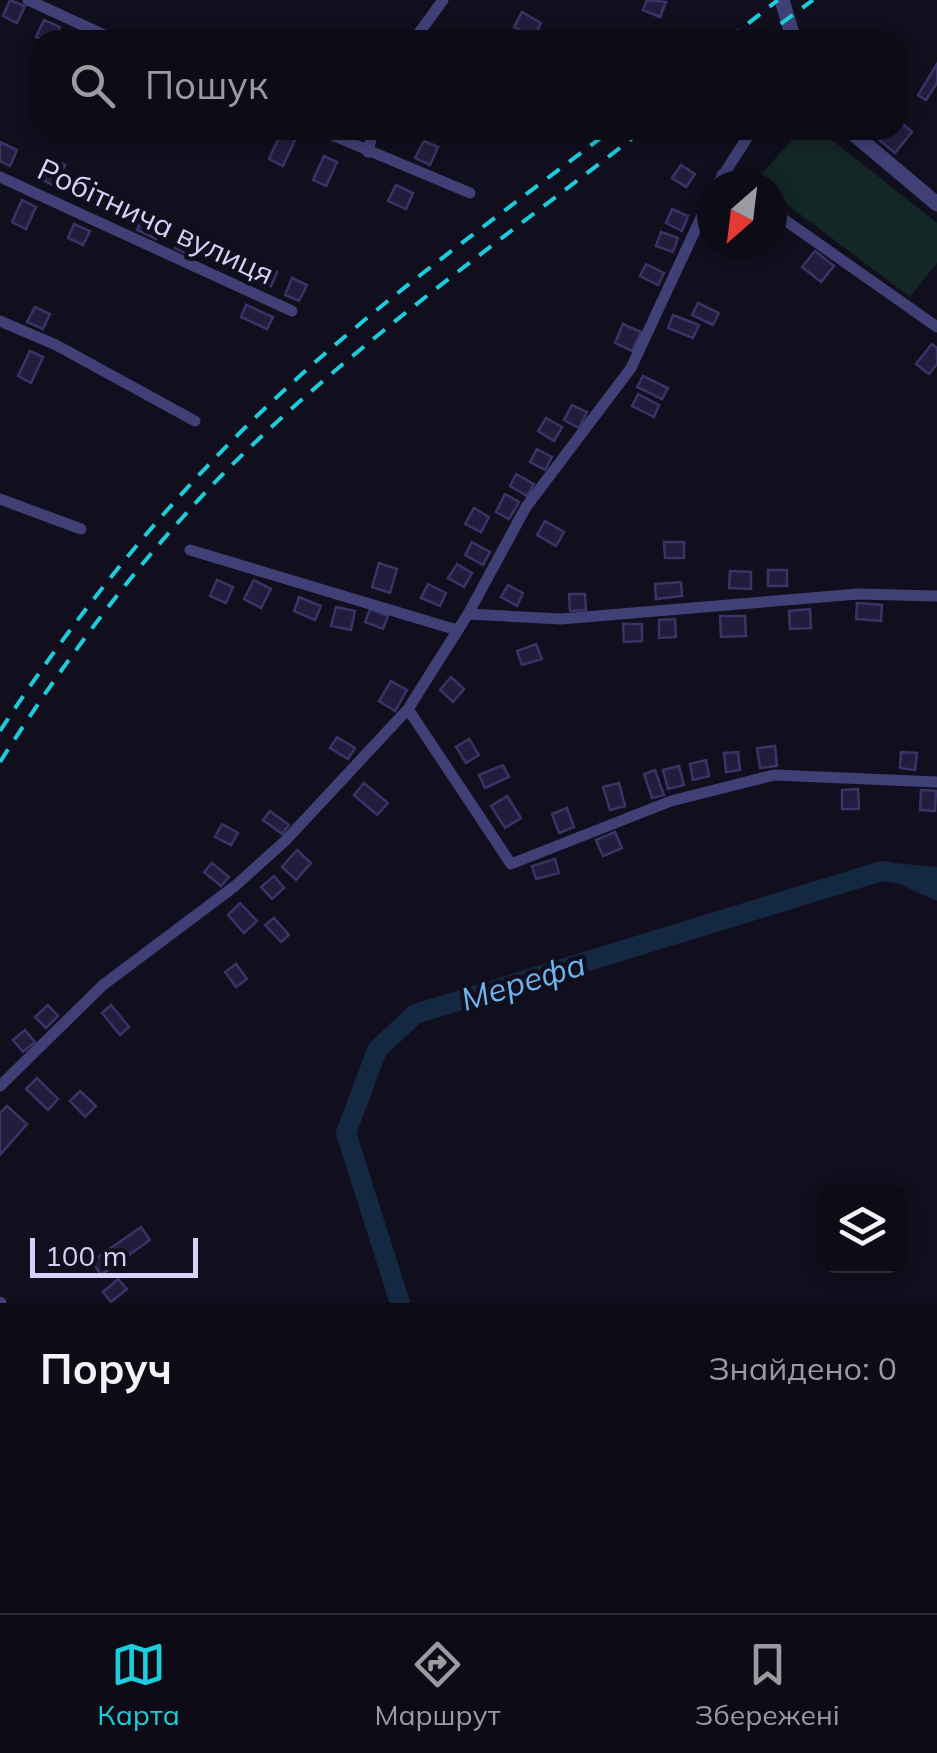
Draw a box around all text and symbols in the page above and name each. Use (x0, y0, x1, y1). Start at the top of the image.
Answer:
search box (30, 30, 907, 140)
icon: search (65, 58, 120, 113)
text: Пошук (145, 61, 268, 109)
street label: Робітнича вулиця (32, 150, 280, 292)
north arrow (697, 170, 787, 260)
water label: Мерефа (456, 943, 590, 1019)
map controls (817, 1183, 907, 1273)
button: layers (817, 1183, 907, 1273)
scale bar (30, 1233, 198, 1278)
text: 100 m (45, 1238, 127, 1273)
text: Поруч (40, 1342, 172, 1395)
text: Знайдено: 0 (709, 1348, 897, 1388)
tab: Карта (97, 1637, 180, 1732)
tab: Маршрут (374, 1637, 500, 1732)
tab: Збережені (695, 1637, 840, 1732)

